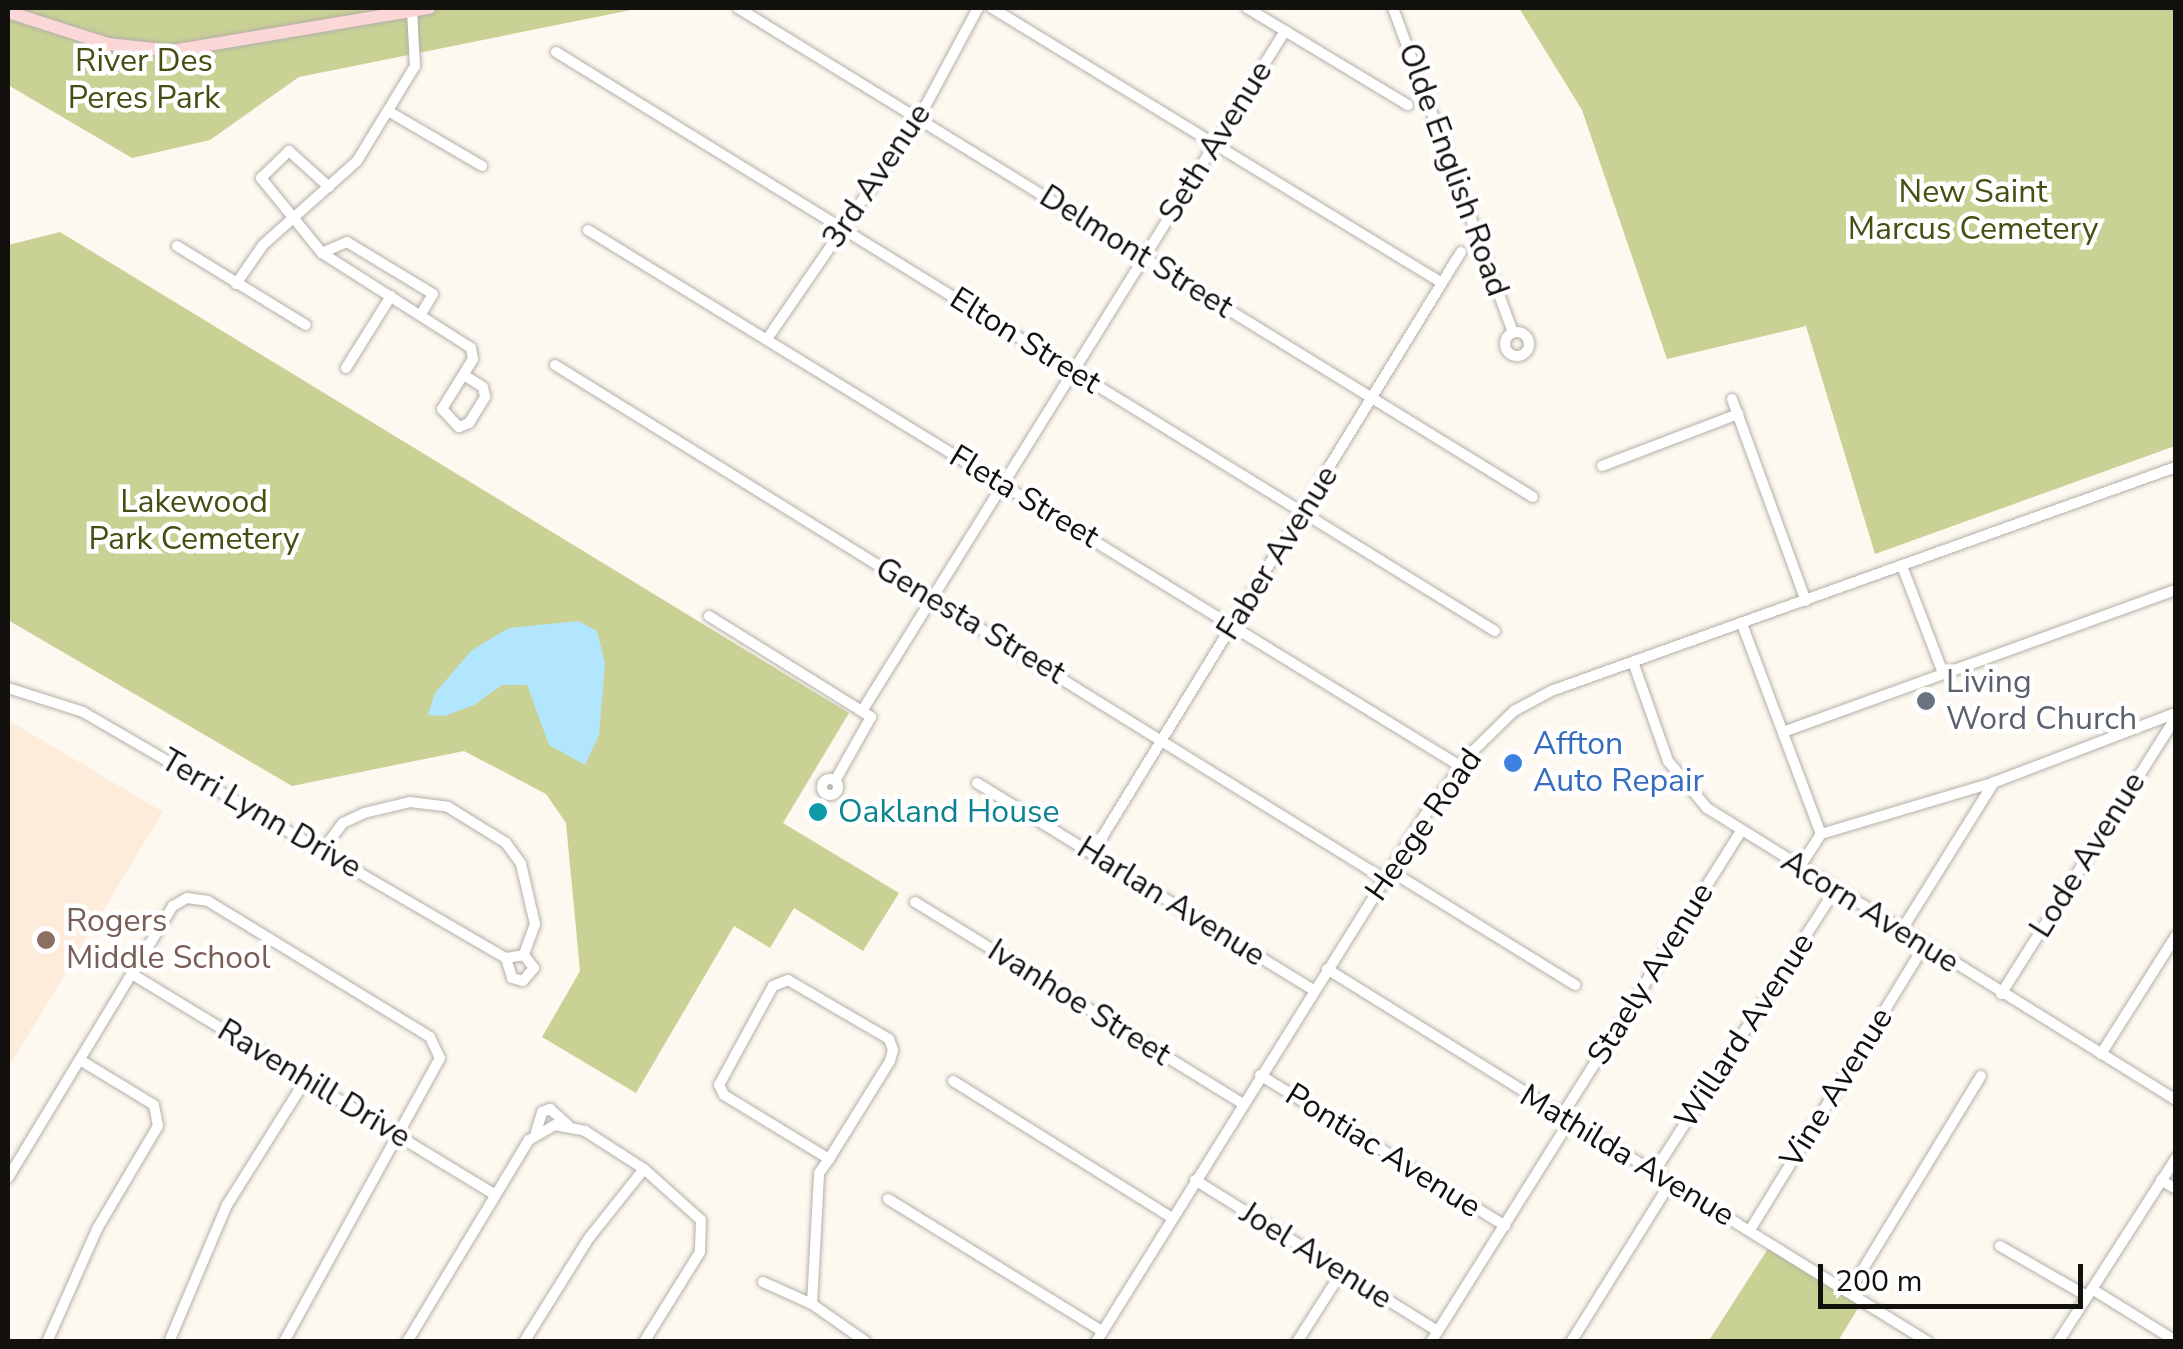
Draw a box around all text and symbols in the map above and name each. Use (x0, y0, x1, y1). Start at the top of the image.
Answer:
street label: Olde English Road (1389, 38, 1517, 302)
park label: River Des Peres Park (68, 43, 220, 118)
street label: Seth Avenue (1151, 54, 1281, 230)
street label: 3rd Avenue (815, 96, 939, 256)
park label: New Saint Marcus Cemetery (1848, 174, 2098, 249)
street label: Delmont Street (1032, 177, 1240, 327)
street label: Elton Street (943, 280, 1107, 402)
street label: Fleta Street (942, 437, 1106, 557)
street label: Faber Avenue (1209, 459, 1347, 647)
park label: Lakewood Park Cemetery (89, 484, 299, 559)
street label: Genesta Street (868, 549, 1072, 693)
place label: Living Word Church (1946, 664, 2137, 739)
marker: Living Word Church (1915, 690, 1937, 712)
place label: Affton Auto Repair (1533, 726, 1704, 801)
street label: Terri Lynn Drive (154, 741, 368, 887)
street label: Heege Road (1358, 742, 1490, 908)
marker: Affton Auto Repair (1502, 752, 1524, 774)
street label: Lode Avenue (2022, 765, 2154, 945)
place label: Oakland House (838, 793, 1060, 831)
marker: Oakland House (807, 801, 829, 823)
street label: Harlan Avenue (1070, 829, 1272, 975)
street label: Acorn Avenue (1774, 842, 1966, 982)
street label: Staely Avenue (1580, 876, 1722, 1072)
place label: Rogers Middle School (66, 903, 270, 978)
street label: Willard Avenue (1667, 926, 1823, 1136)
marker: Rogers Middle School (35, 929, 57, 951)
street label: Ivanhoe Street (981, 932, 1177, 1074)
street label: Vine Avenue (1773, 1001, 1901, 1175)
street label: Ravenhill Drive (211, 1011, 417, 1157)
street label: Pontiac Avenue (1278, 1076, 1488, 1226)
street label: Mathilda Avenue (1513, 1077, 1741, 1235)
street label: Joel Avenue (1233, 1194, 1399, 1318)
scale bar (1823, 1244, 2088, 1306)
text: 200 m (1835, 1261, 1922, 1302)

